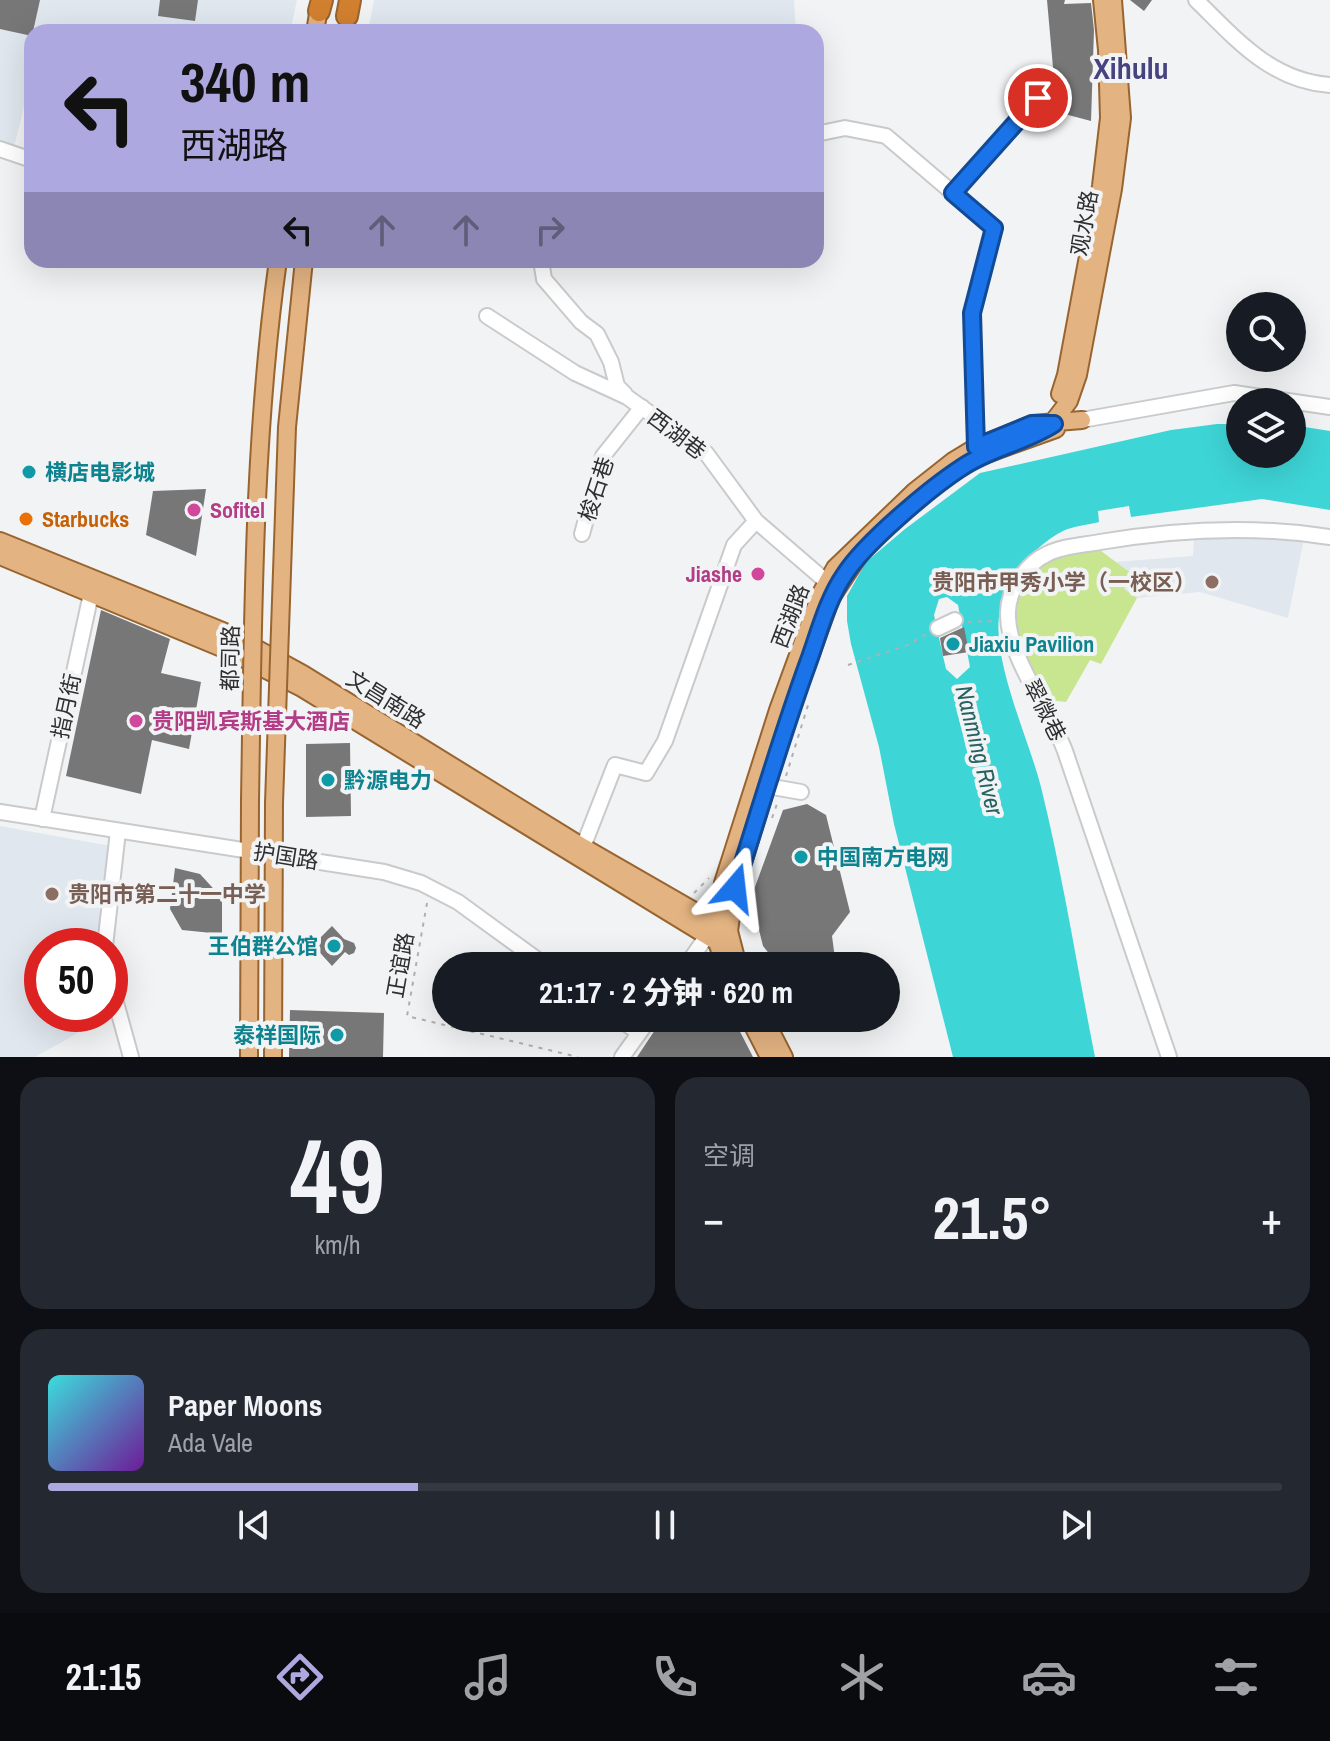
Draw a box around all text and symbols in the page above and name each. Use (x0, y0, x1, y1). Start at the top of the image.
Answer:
text: 340 m (180, 44, 310, 119)
district label: Xihulu (1093, 48, 1169, 88)
icon: left (48, 56, 152, 160)
pin (1004, 64, 1072, 132)
icon: arrive (1016, 76, 1060, 120)
text: 西湖路 (180, 121, 288, 169)
street label: 观水路 (1063, 188, 1105, 258)
icon: left (276, 208, 320, 252)
icon: ahead (360, 208, 404, 252)
icon: ahead (444, 208, 488, 252)
icon: right (528, 208, 572, 252)
map controls (1226, 292, 1306, 468)
button: search (1226, 292, 1306, 372)
button: layers (1226, 388, 1306, 468)
street label: 西湖巷 (642, 402, 712, 466)
street label: 梭石巷 (572, 453, 620, 525)
place label: 横店电影城 (45, 457, 155, 487)
marker: 横店电影城 (20, 463, 38, 481)
place label: Sofitel (210, 495, 265, 525)
marker: Sofitel (185, 501, 203, 519)
place label: Starbucks (42, 504, 129, 534)
marker: Starbucks (17, 510, 35, 528)
place label: Jiashe (686, 559, 742, 589)
marker: Jiashe (749, 565, 767, 583)
place label: 贵阳市甲秀小学（一校区） (932, 567, 1196, 597)
marker: 贵阳市甲秀小学（一校区） (1203, 573, 1221, 591)
street label: 西湖路 (764, 580, 816, 652)
street label: 都司路 (214, 625, 246, 691)
place label: Jiaxiu Pavilion (969, 629, 1094, 659)
marker: Jiaxiu Pavilion (944, 635, 962, 653)
street label: 文昌南路 (341, 663, 431, 735)
street label: 指月街 (44, 671, 88, 741)
street label: 翠微巷 (1017, 674, 1073, 746)
water label: Nanming River (948, 682, 1012, 819)
place label: 贵阳凯宾斯基大酒店 (152, 706, 350, 736)
marker: 贵阳凯宾斯基大酒店 (127, 712, 145, 730)
place label: 黔源电力 (344, 765, 432, 795)
marker: 黔源电力 (319, 771, 337, 789)
street label: 护国路 (251, 836, 321, 876)
place label: 中国南方电网 (817, 842, 949, 872)
position arrow (693, 846, 777, 930)
marker: 中国南方电网 (792, 848, 810, 866)
place label: 贵阳市第二十一中学 (68, 879, 266, 909)
marker: 贵阳市第二十一中学 (43, 885, 61, 903)
speed limit sign: 50 (24, 928, 128, 1032)
street label: 正谊路 (379, 930, 421, 1000)
place label: 王伯群公馆 (208, 931, 318, 961)
marker: 王伯群公馆 (325, 937, 343, 955)
text: 21:17 · 2 分钟 · 620 m (539, 972, 793, 1012)
place label: 泰祥国际 (233, 1020, 321, 1050)
marker: 泰祥国际 (328, 1026, 346, 1044)
text: 49 (290, 1105, 385, 1245)
text: 空调 (703, 1138, 755, 1173)
text: 21.5° (933, 1177, 1052, 1258)
text: − (703, 1188, 724, 1248)
text: + (1261, 1188, 1282, 1248)
text: km/h (314, 1227, 361, 1262)
text: Paper Moons (168, 1385, 322, 1425)
text: Ada Vale (168, 1425, 253, 1460)
icon: previous (232, 1503, 276, 1547)
icon: pause (643, 1503, 687, 1547)
icon: next (1054, 1503, 1098, 1547)
icon: directions (272, 1649, 328, 1705)
icon: music (460, 1649, 516, 1705)
icon: phone (647, 1649, 703, 1705)
icon: climate (834, 1649, 890, 1705)
icon: car (1021, 1649, 1077, 1705)
icon: filters (1208, 1649, 1264, 1705)
text: 21:15 (66, 1653, 141, 1701)

